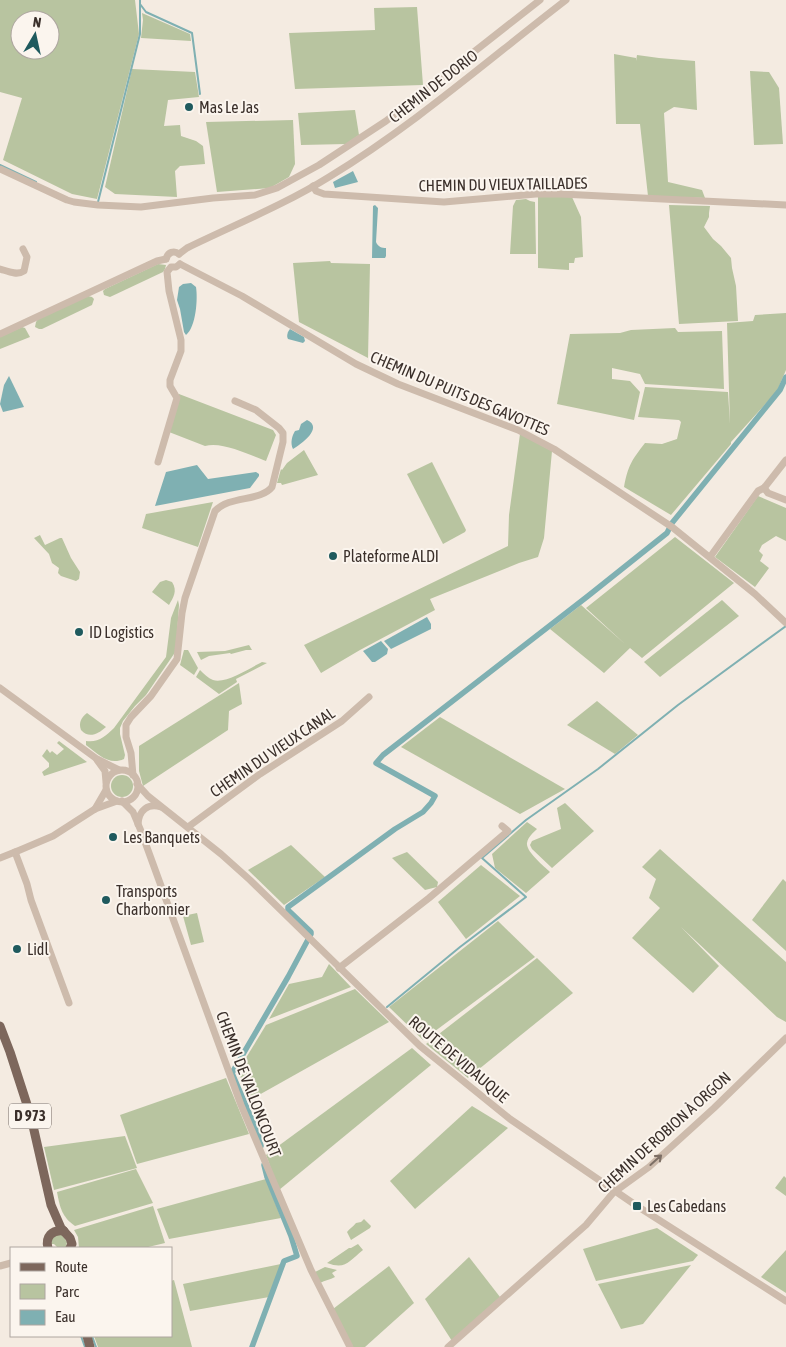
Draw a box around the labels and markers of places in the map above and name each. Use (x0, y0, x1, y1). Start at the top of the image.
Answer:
place label: Mas Le Jas (199, 98, 259, 116)
marker: Mas Le Jas (183, 101, 195, 113)
place label: Plateforme ALDI (343, 547, 439, 565)
marker: Plateforme ALDI (327, 550, 339, 562)
place label: ID Logistics (89, 623, 154, 642)
marker: ID Logistics (73, 626, 85, 638)
place label: Les Banquets (123, 828, 200, 847)
marker: Les Banquets (107, 831, 119, 843)
place label: Transports Charbonnier (116, 882, 190, 918)
marker: Transports Charbonnier (100, 894, 112, 906)
place label: Lidl (27, 940, 49, 958)
marker: Lidl (11, 943, 23, 955)
place label: Les Cabedans (647, 1197, 726, 1215)
marker: Les Cabedans (631, 1200, 643, 1212)

